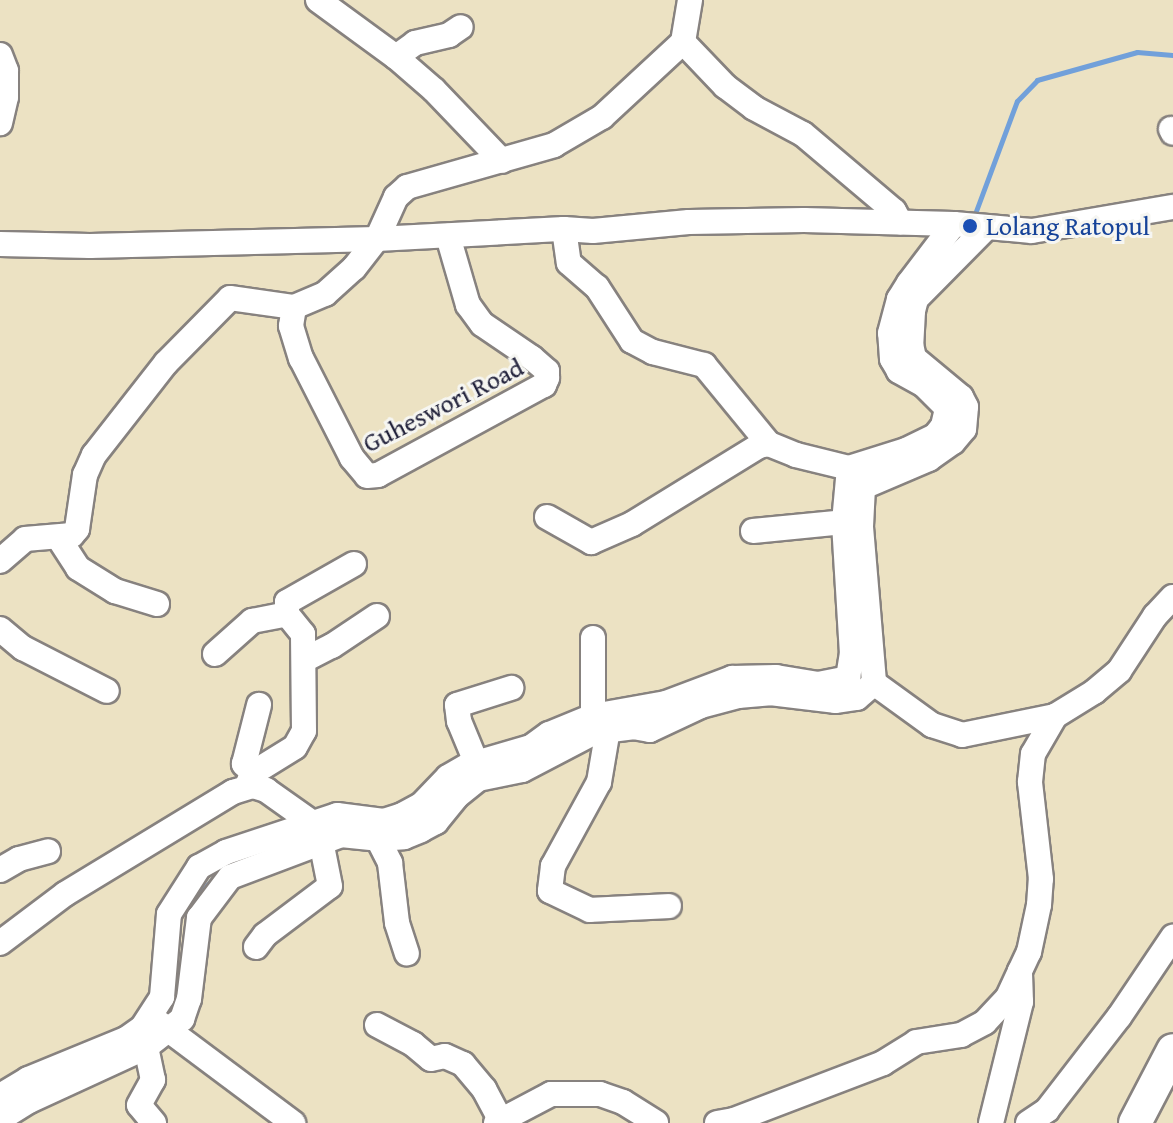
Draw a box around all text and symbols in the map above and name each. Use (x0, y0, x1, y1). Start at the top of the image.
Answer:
place label: Lolang Ratopul (986, 210, 1150, 242)
marker: Lolang Ratopul (961, 217, 979, 235)
street label: Guheswori Road (358, 351, 528, 459)

